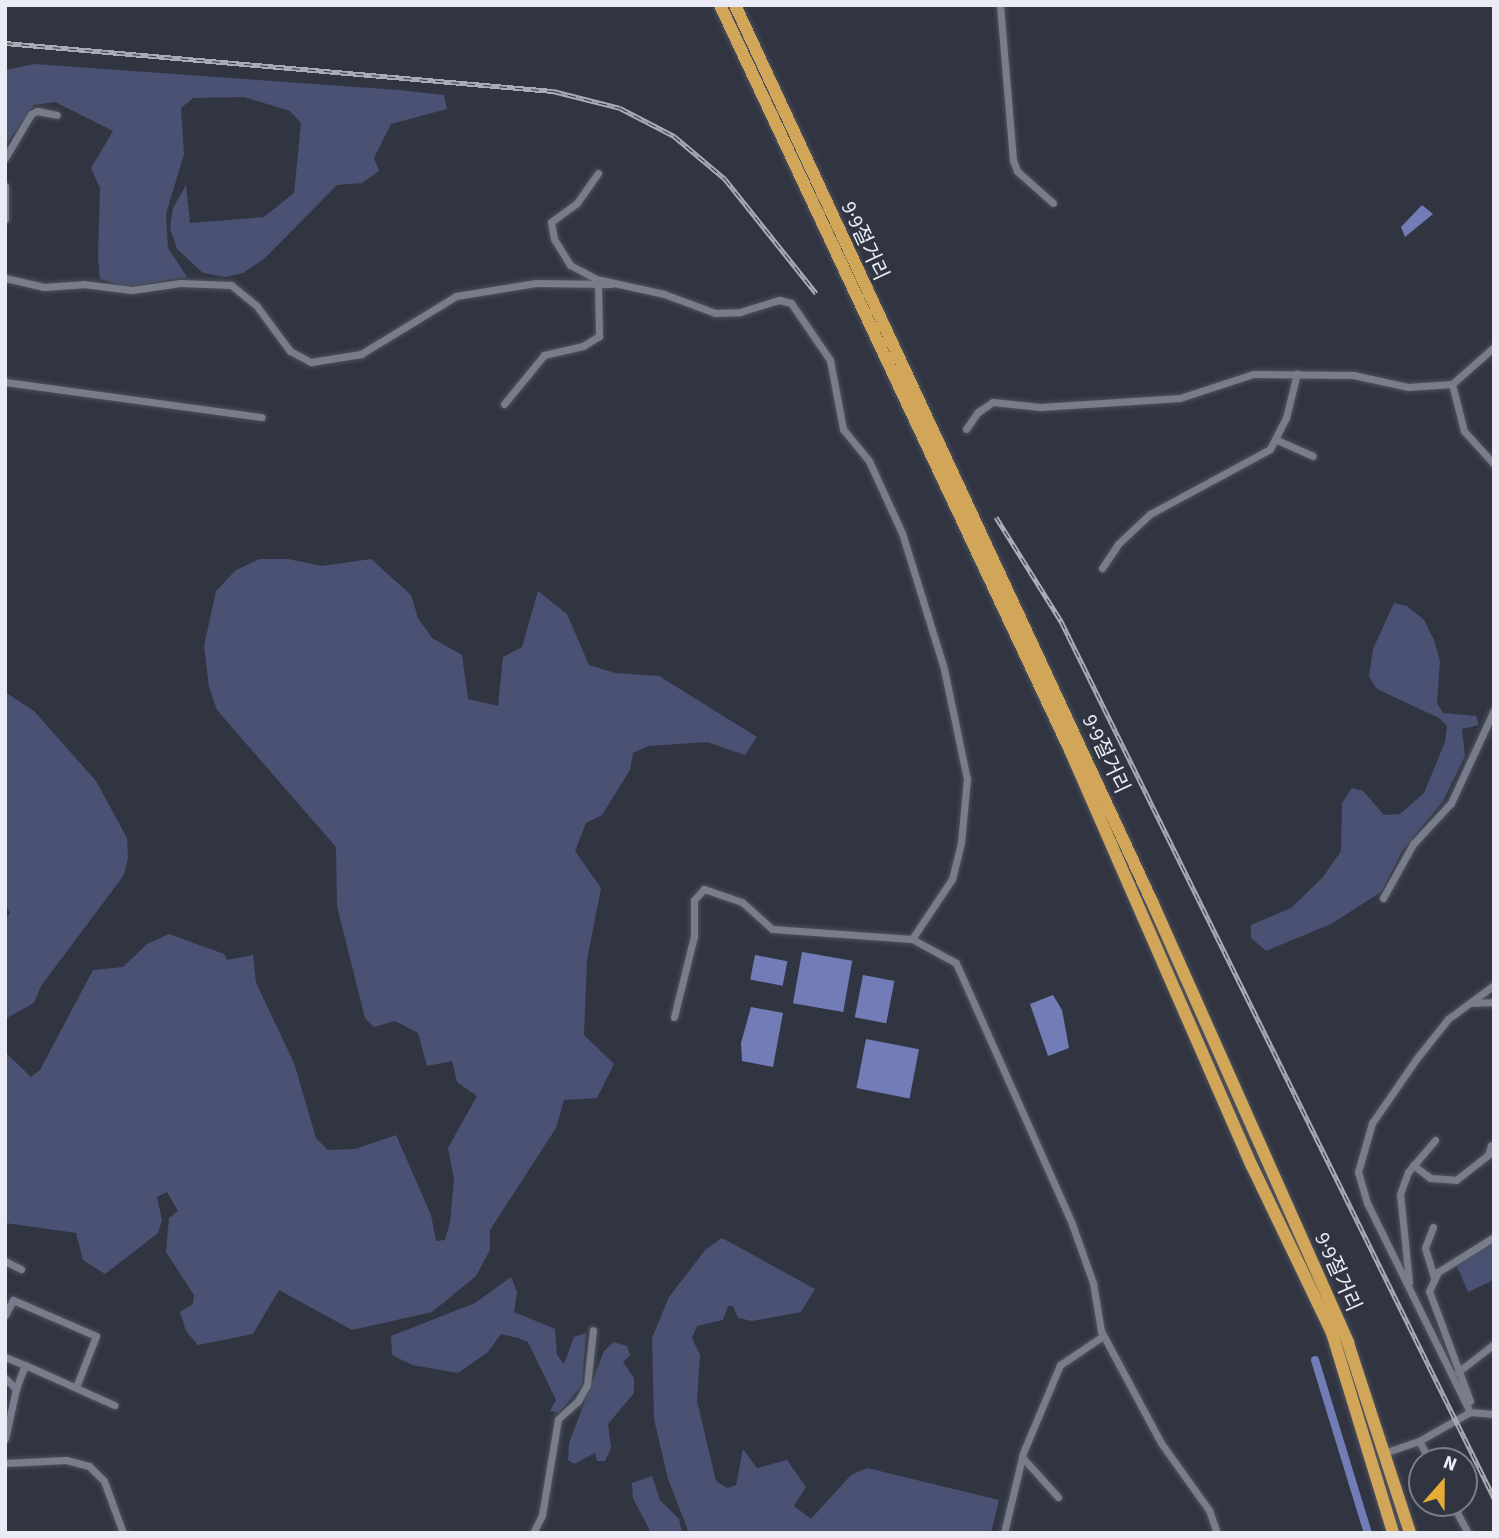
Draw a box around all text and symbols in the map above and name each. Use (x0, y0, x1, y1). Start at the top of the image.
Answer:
street label: 9·9절거리 (836, 198, 894, 284)
street label: 9·9절거리 (1077, 711, 1135, 797)
street label: 9·9절거리 (1309, 1228, 1367, 1316)
north arrow (1408, 1447, 1478, 1517)
text: N (1439, 1449, 1461, 1479)

